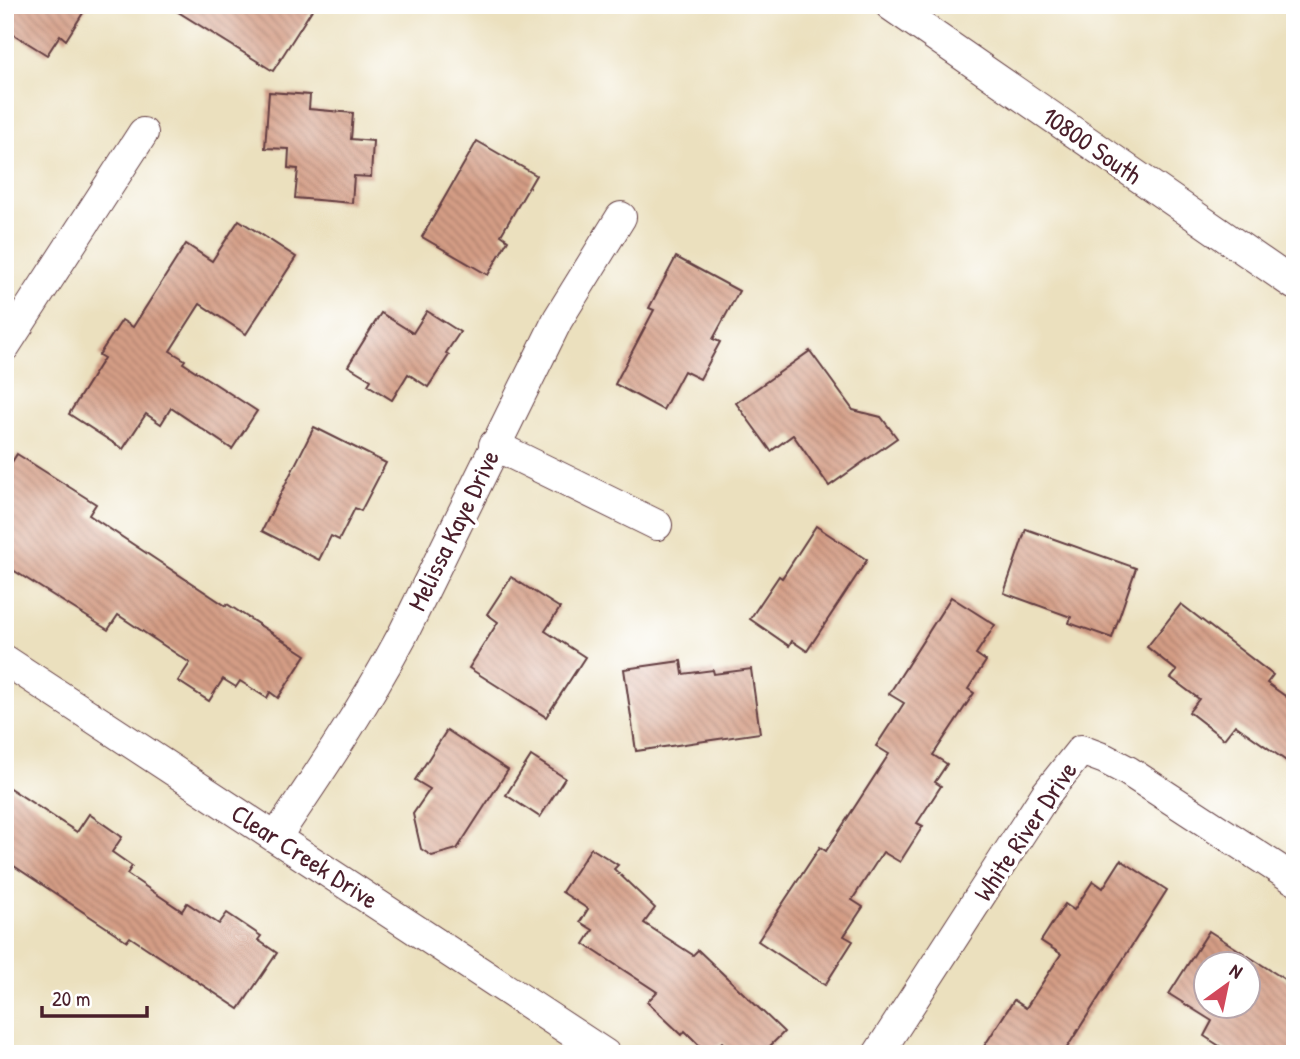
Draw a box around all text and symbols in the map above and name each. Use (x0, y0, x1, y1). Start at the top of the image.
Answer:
street label: 10800 South (1035, 98, 1149, 192)
street label: Melissa Kaye Drive (399, 444, 507, 616)
street label: White River Drive (965, 754, 1085, 908)
street label: Clear Creek Drive (225, 795, 385, 917)
north arrow (1192, 950, 1262, 1020)
text: N (1225, 957, 1248, 984)
scale bar (42, 975, 147, 1019)
text: 20 m (52, 984, 90, 1013)

